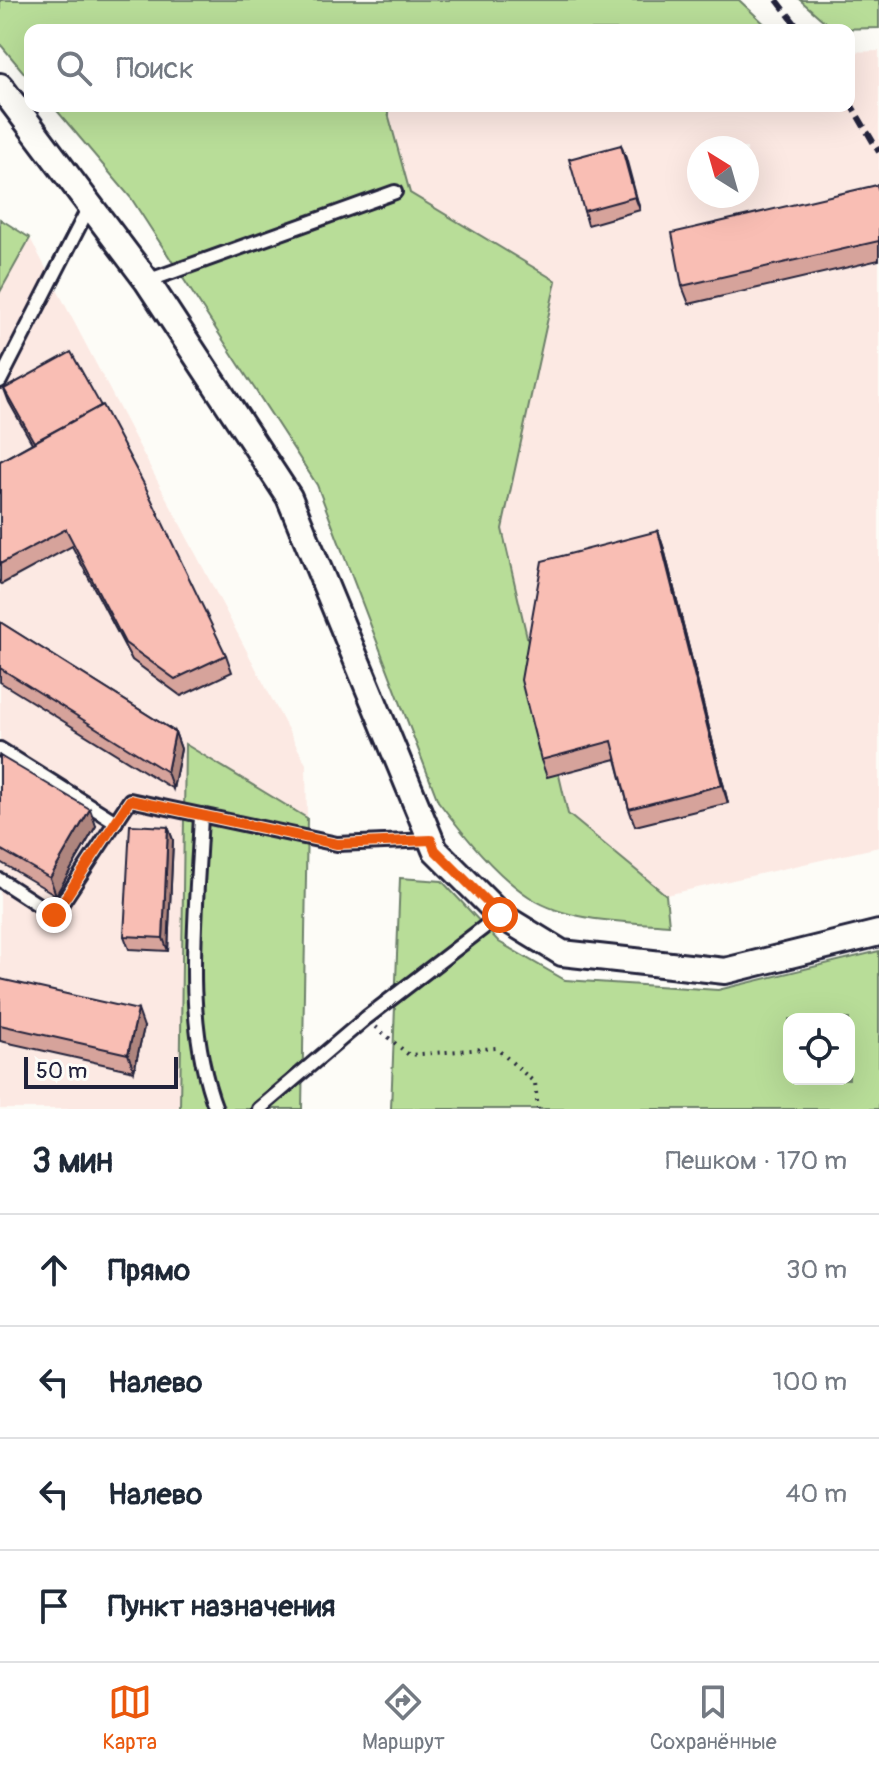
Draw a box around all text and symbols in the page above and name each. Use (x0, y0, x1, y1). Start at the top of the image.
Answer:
search box (24, 24, 855, 112)
icon: search (52, 46, 96, 90)
text: Поиск (116, 50, 194, 87)
north arrow (687, 136, 759, 208)
route end (36, 897, 72, 933)
route start (482, 897, 518, 933)
map controls (783, 1013, 855, 1085)
button: locate (783, 1013, 855, 1085)
scale bar (24, 1053, 178, 1089)
text: 50 m (36, 1057, 87, 1085)
text: 3 мин (32, 1140, 113, 1183)
text: Пешком · 170 m (666, 1145, 847, 1177)
icon: ahead (32, 1248, 76, 1292)
text: Прямо (108, 1252, 190, 1289)
text: 30 m (786, 1254, 847, 1286)
icon: left (32, 1360, 76, 1404)
text: Налево (108, 1364, 202, 1401)
text: 100 m (773, 1366, 847, 1398)
icon: left (32, 1472, 76, 1516)
text: Налево (108, 1476, 202, 1513)
text: 40 m (785, 1478, 847, 1510)
icon: arrive (32, 1584, 76, 1628)
text: Пункт назначения (108, 1588, 335, 1625)
tab: Карта (102, 1680, 157, 1756)
tab: Маршрут (362, 1680, 445, 1756)
tab: Сохранённые (650, 1680, 777, 1756)

